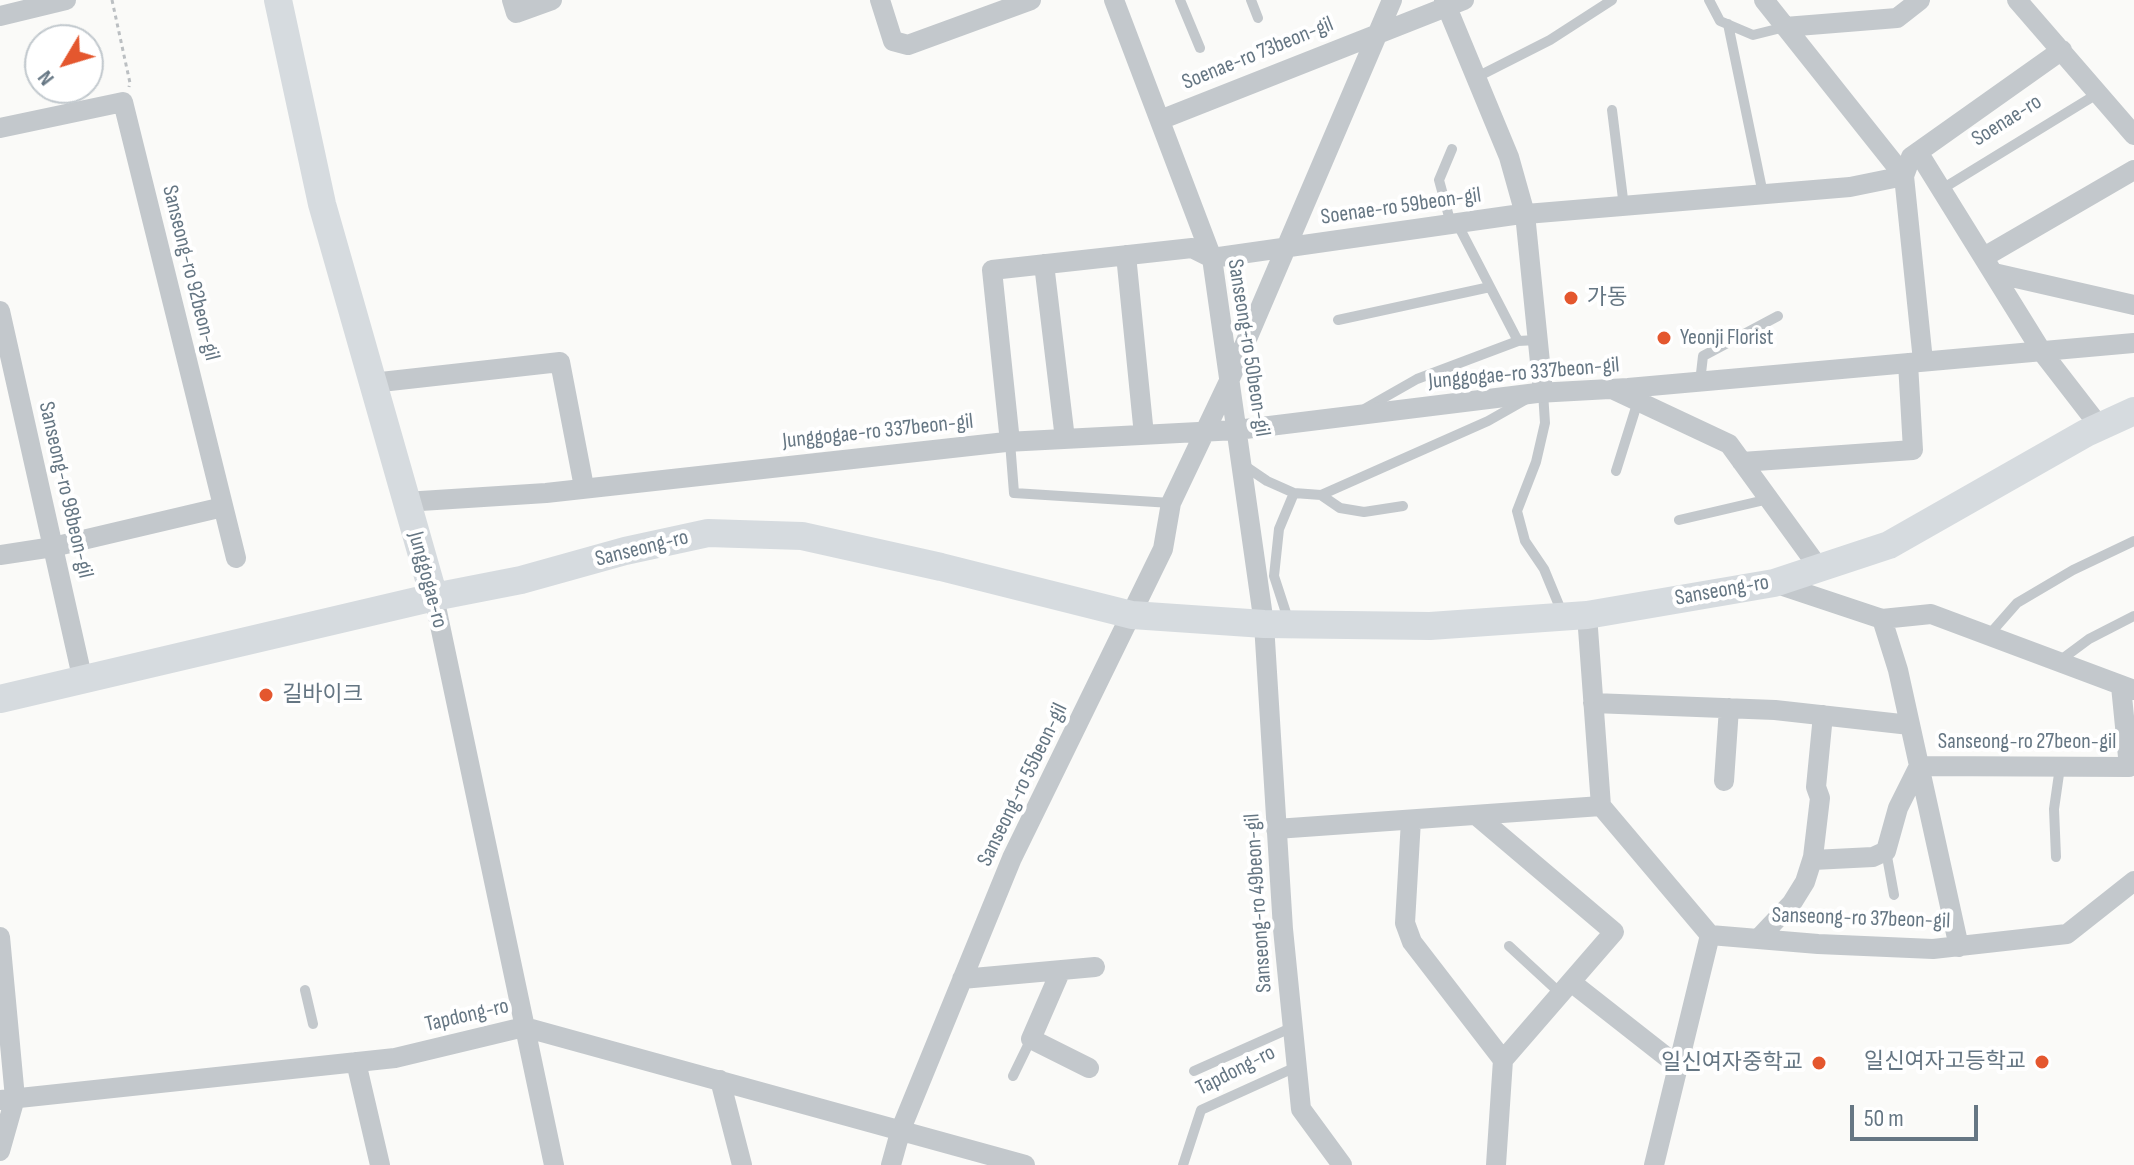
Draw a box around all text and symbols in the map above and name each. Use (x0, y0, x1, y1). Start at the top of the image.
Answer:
street label: Soenae-ro 73beon-gil (1178, 12, 1338, 96)
north arrow (24, 24, 104, 104)
text: N (32, 65, 61, 91)
street label: Soenae-ro (1967, 89, 2047, 153)
street label: Sanseong-ro 92beon-gil (155, 183, 225, 363)
street label: Soenae-ro 59beon-gil (1319, 183, 1483, 231)
street label: Sanseong-ro 50beon-gil (1221, 257, 1275, 439)
place label: 가동 (1587, 285, 1627, 311)
marker: 가동 (1562, 289, 1580, 307)
place label: Yeonji Florist (1680, 325, 1774, 351)
marker: Yeonji Florist (1655, 329, 1673, 347)
street label: Junggogae-ro 337beon-gil (1427, 353, 1621, 395)
street label: Sanseong-ro 98beon-gil (32, 399, 98, 581)
street label: Junggogae-ro 337beon-gil (781, 409, 975, 455)
street label: Sanseong-ro (593, 525, 691, 573)
street label: Junggogae-ro (401, 529, 453, 631)
street label: Sanseong-ro (1673, 570, 1771, 612)
place label: 길바이크 (282, 682, 363, 708)
marker: 길바이크 (257, 686, 275, 704)
street label: Sanseong-ro 55beon-gil (972, 699, 1074, 871)
street label: Sanseong-ro 27beon-gil (1938, 729, 2116, 755)
street label: Sanseong-ro 49beon-gil (1240, 813, 1278, 993)
street label: Sanseong-ro 37beon-gil (1771, 903, 1951, 935)
street label: Tapdong-ro (423, 994, 511, 1038)
street label: Tapdong-ro (1192, 1040, 1280, 1102)
place label: 일신여자고등학교 (1864, 1049, 2026, 1075)
place label: 일신여자중학교 (1661, 1050, 1803, 1076)
marker: 일신여자고등학교 (2033, 1053, 2051, 1071)
marker: 일신여자중학교 (1810, 1054, 1828, 1072)
scale bar (1854, 1089, 1982, 1139)
text: 50 m (1864, 1104, 1904, 1133)

